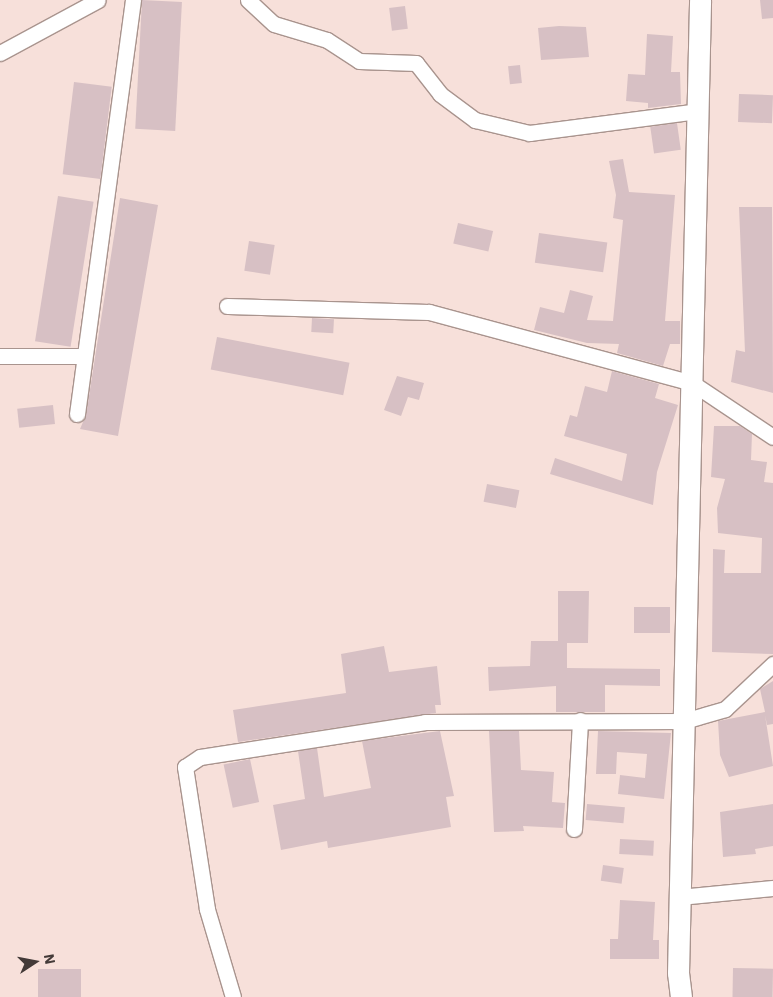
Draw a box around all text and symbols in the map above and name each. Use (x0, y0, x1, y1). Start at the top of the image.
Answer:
north arrow (10, 937, 60, 987)
text: N (40, 952, 60, 966)

